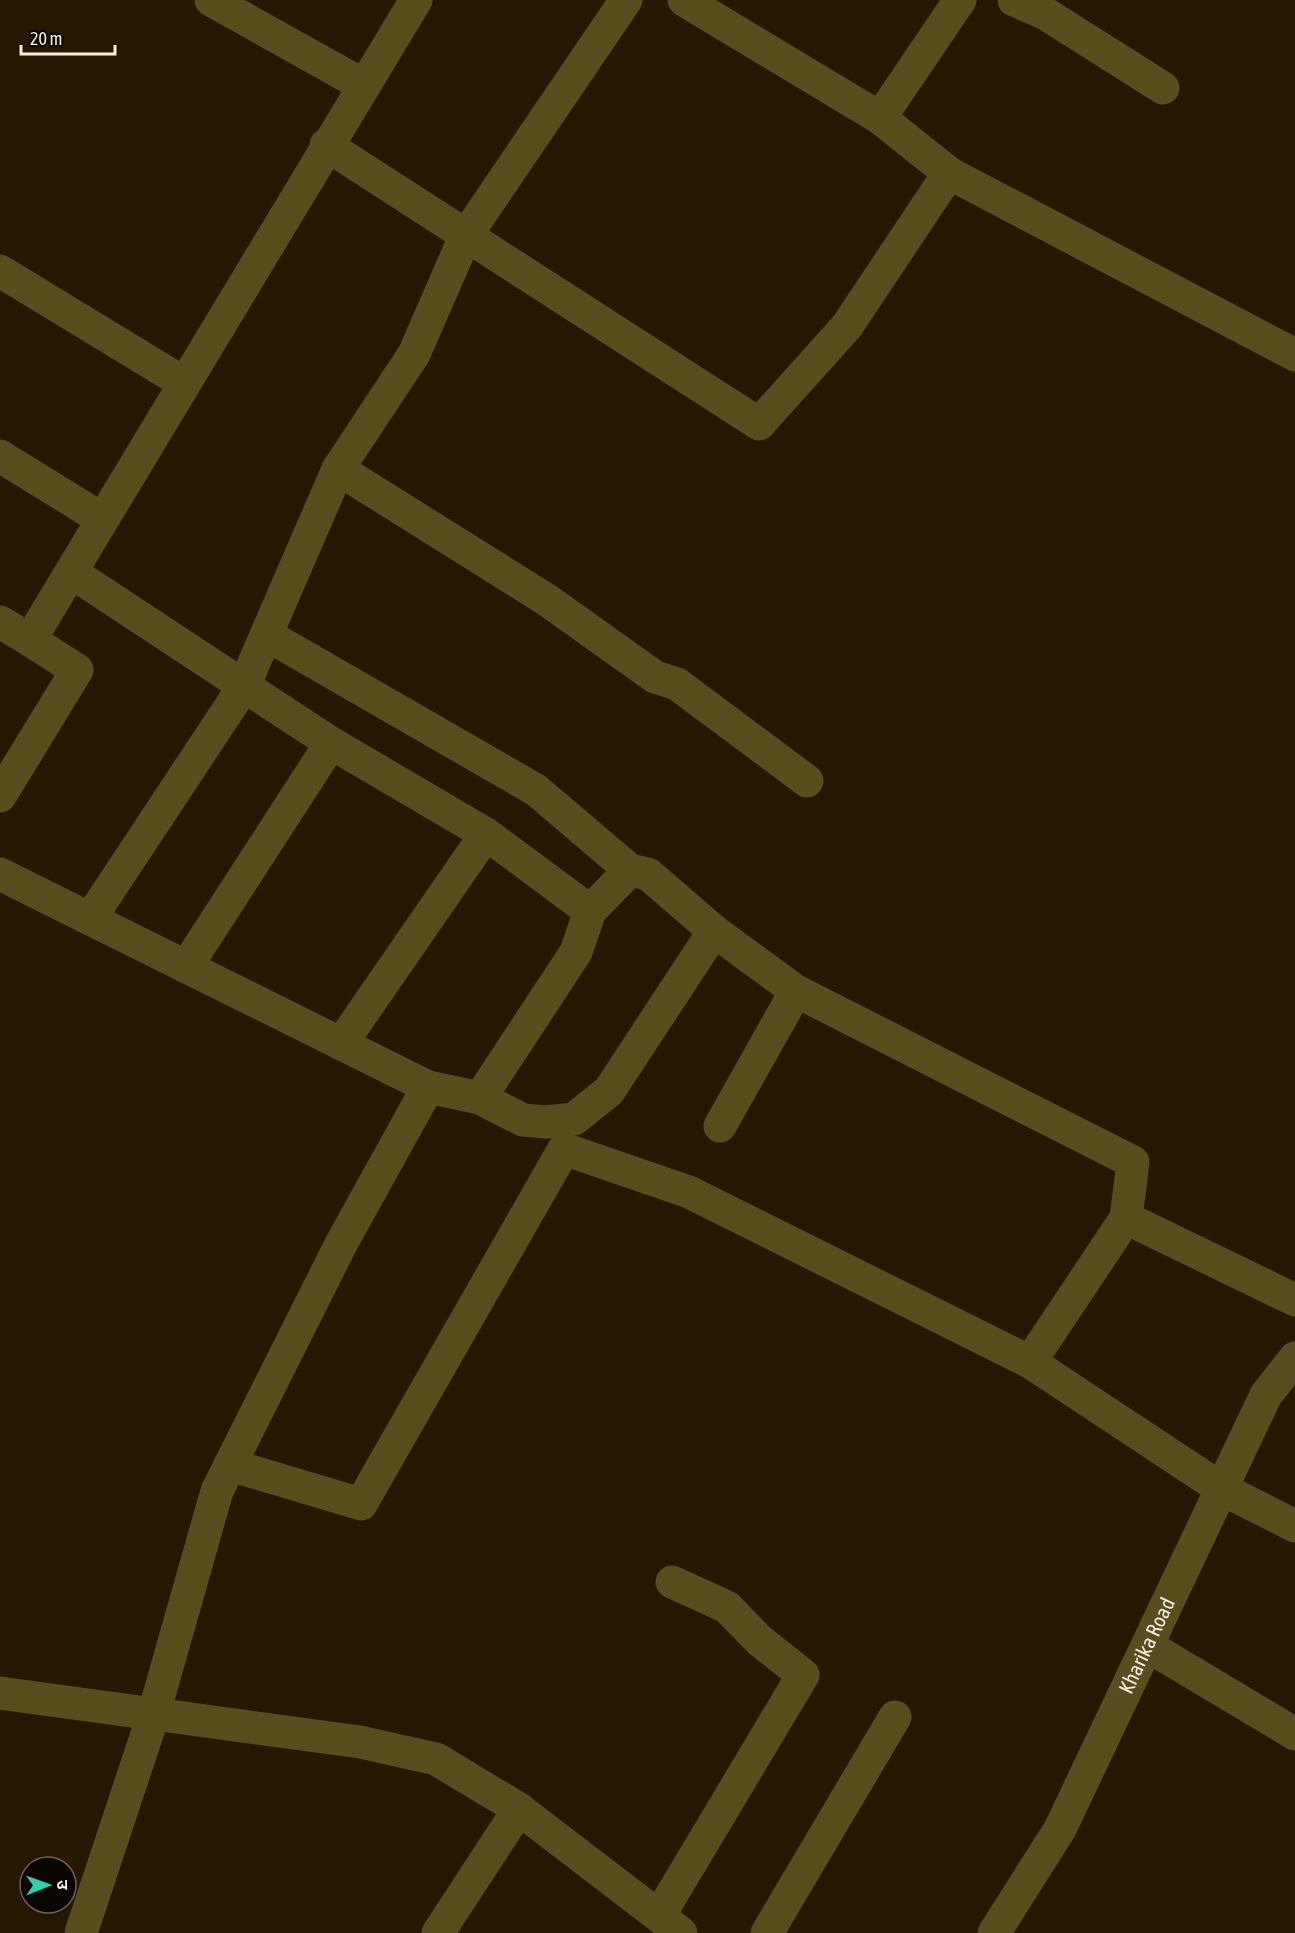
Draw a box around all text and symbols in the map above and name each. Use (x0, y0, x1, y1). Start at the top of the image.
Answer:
scale bar (21, 18, 116, 56)
text: 20 m (30, 28, 62, 49)
street label: Kharika Road (1113, 1594, 1179, 1697)
north arrow (18, 1855, 78, 1915)
text: उ (54, 1880, 72, 1890)

